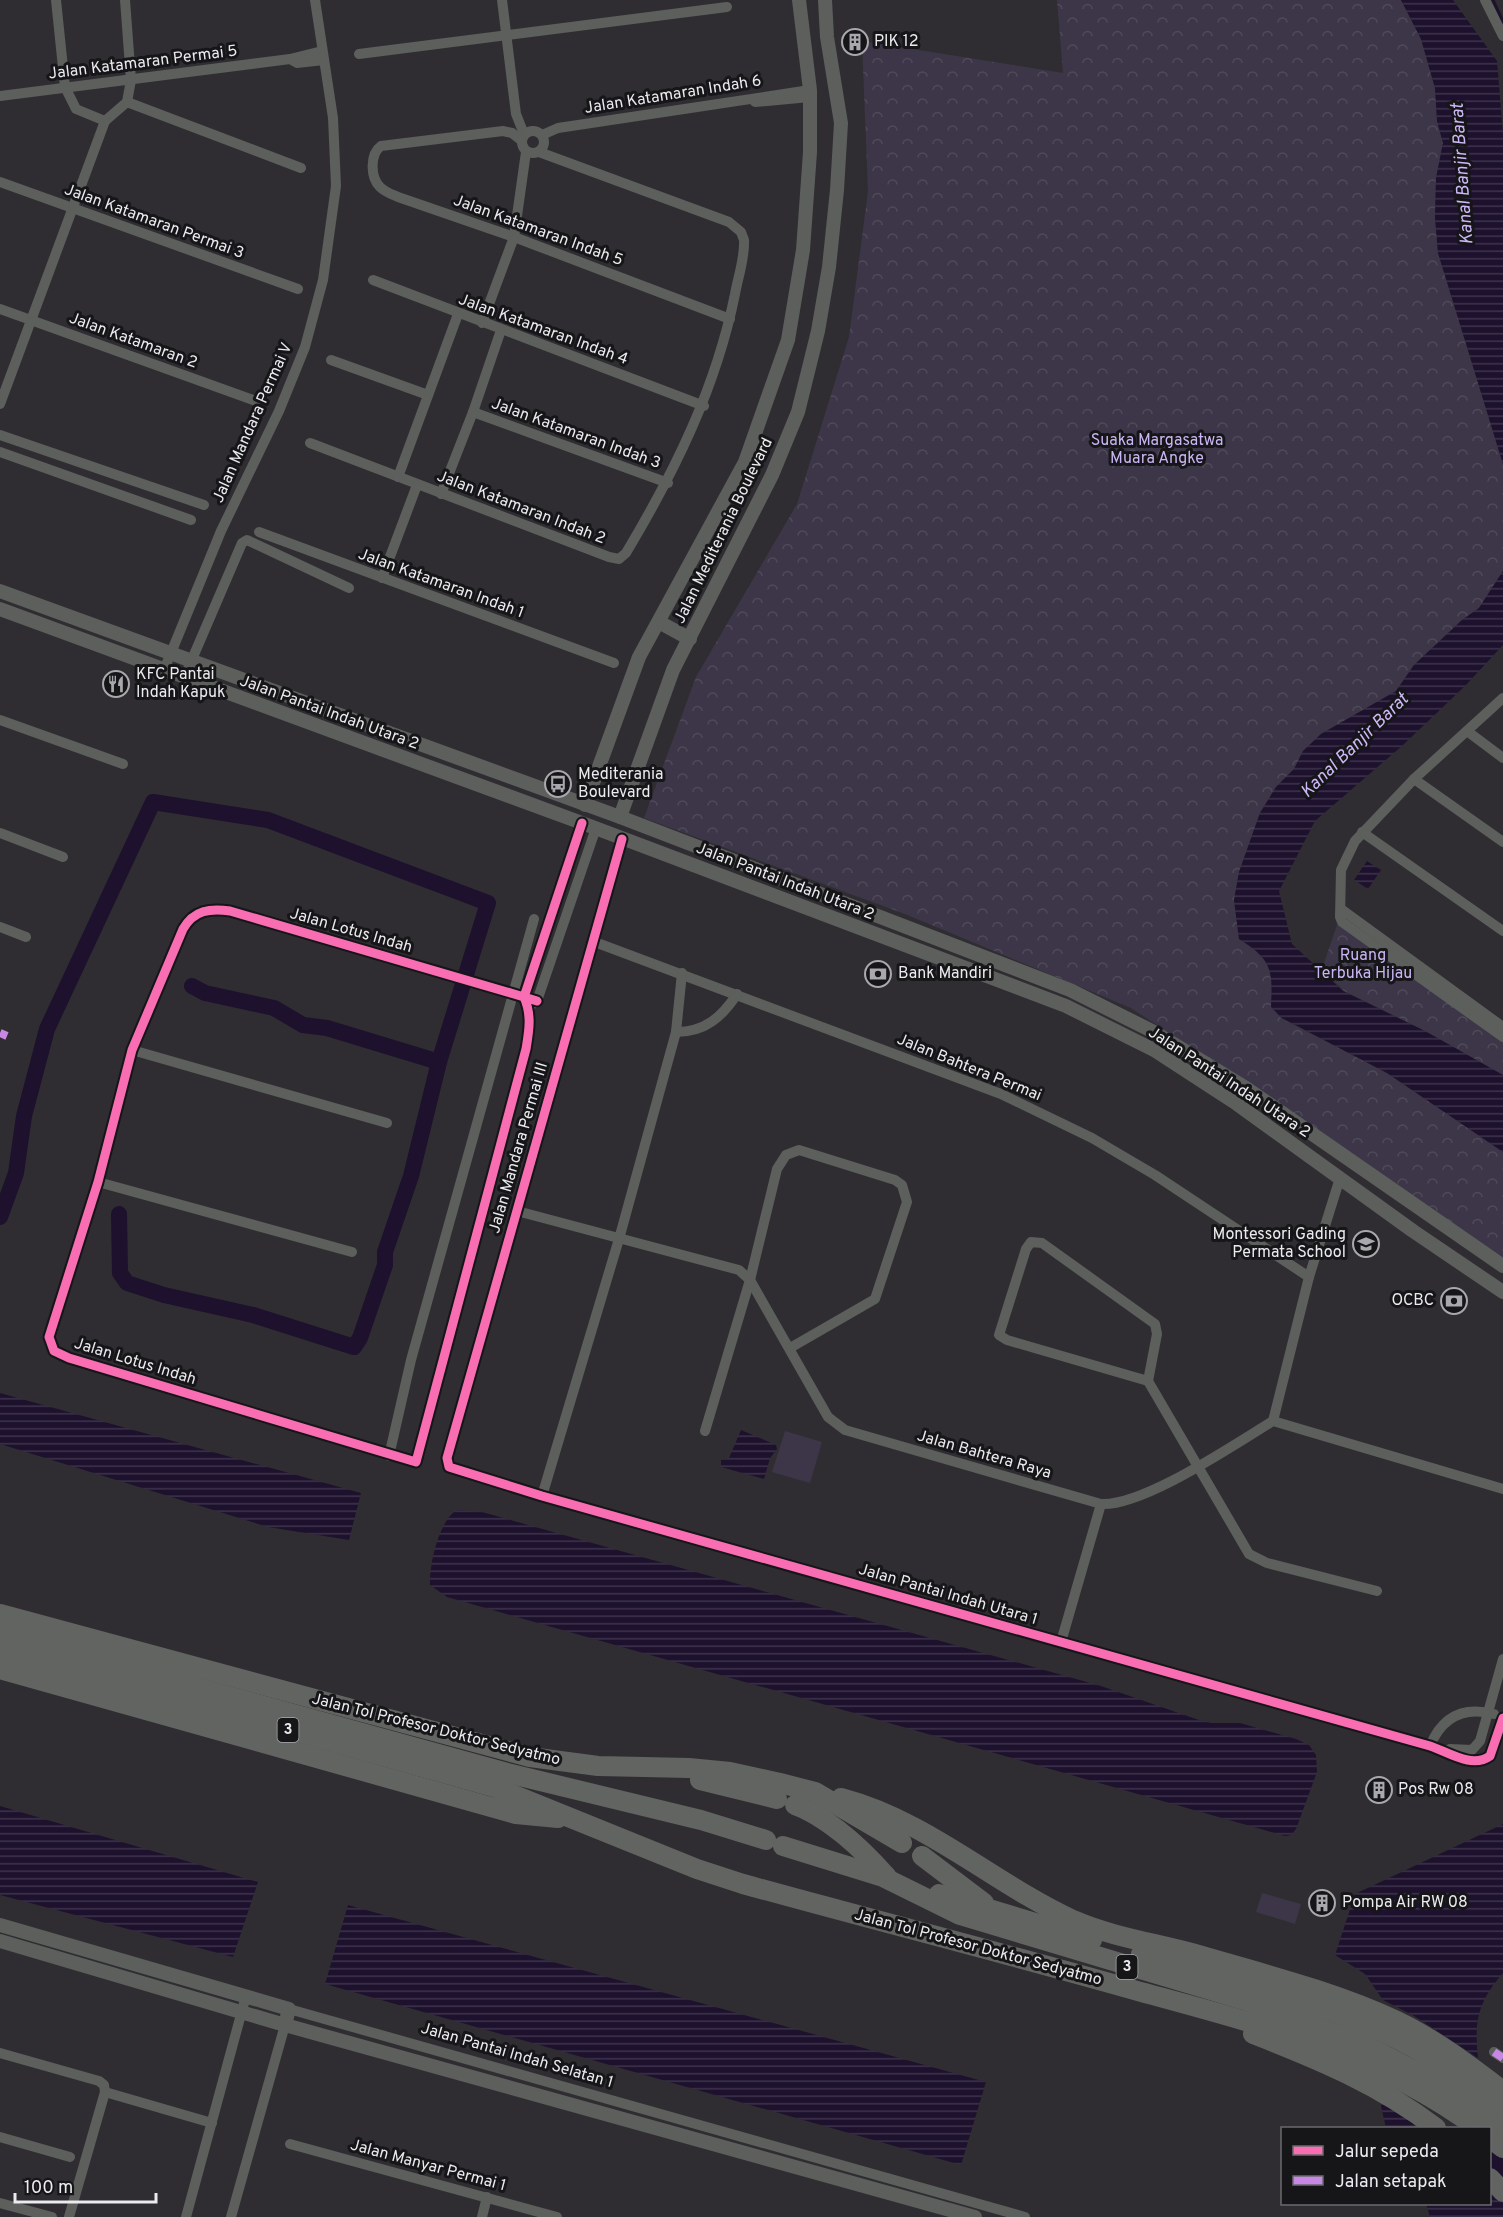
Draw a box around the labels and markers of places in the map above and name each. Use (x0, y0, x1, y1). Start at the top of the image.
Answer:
building icon: PIK 12 (840, 27, 870, 57)
place label: PIK 12 (874, 32, 919, 52)
place label: KFC Pantai Indah Kapuk (136, 665, 225, 703)
restaurant icon: KFC Pantai Indah Kapuk (101, 669, 131, 699)
place label: Mediterania Boulevard (578, 765, 664, 803)
bus stop icon: Mediterania Boulevard (543, 769, 573, 799)
bank icon: Bank Mandiri (863, 959, 893, 989)
place label: Bank Mandiri (898, 964, 992, 984)
place label: Montessori Gading Permata School (1213, 1225, 1346, 1263)
school or university icon: Montessori Gading Permata School (1351, 1229, 1381, 1259)
bank icon: OCBC (1439, 1286, 1469, 1316)
place label: OCBC (1391, 1291, 1434, 1311)
building icon: Pos Rw 08 (1364, 1775, 1394, 1805)
place label: Pos Rw 08 (1398, 1780, 1474, 1800)
building icon: Pompa Air RW 08 (1307, 1888, 1337, 1918)
place label: Pompa Air RW 08 (1342, 1893, 1468, 1913)

